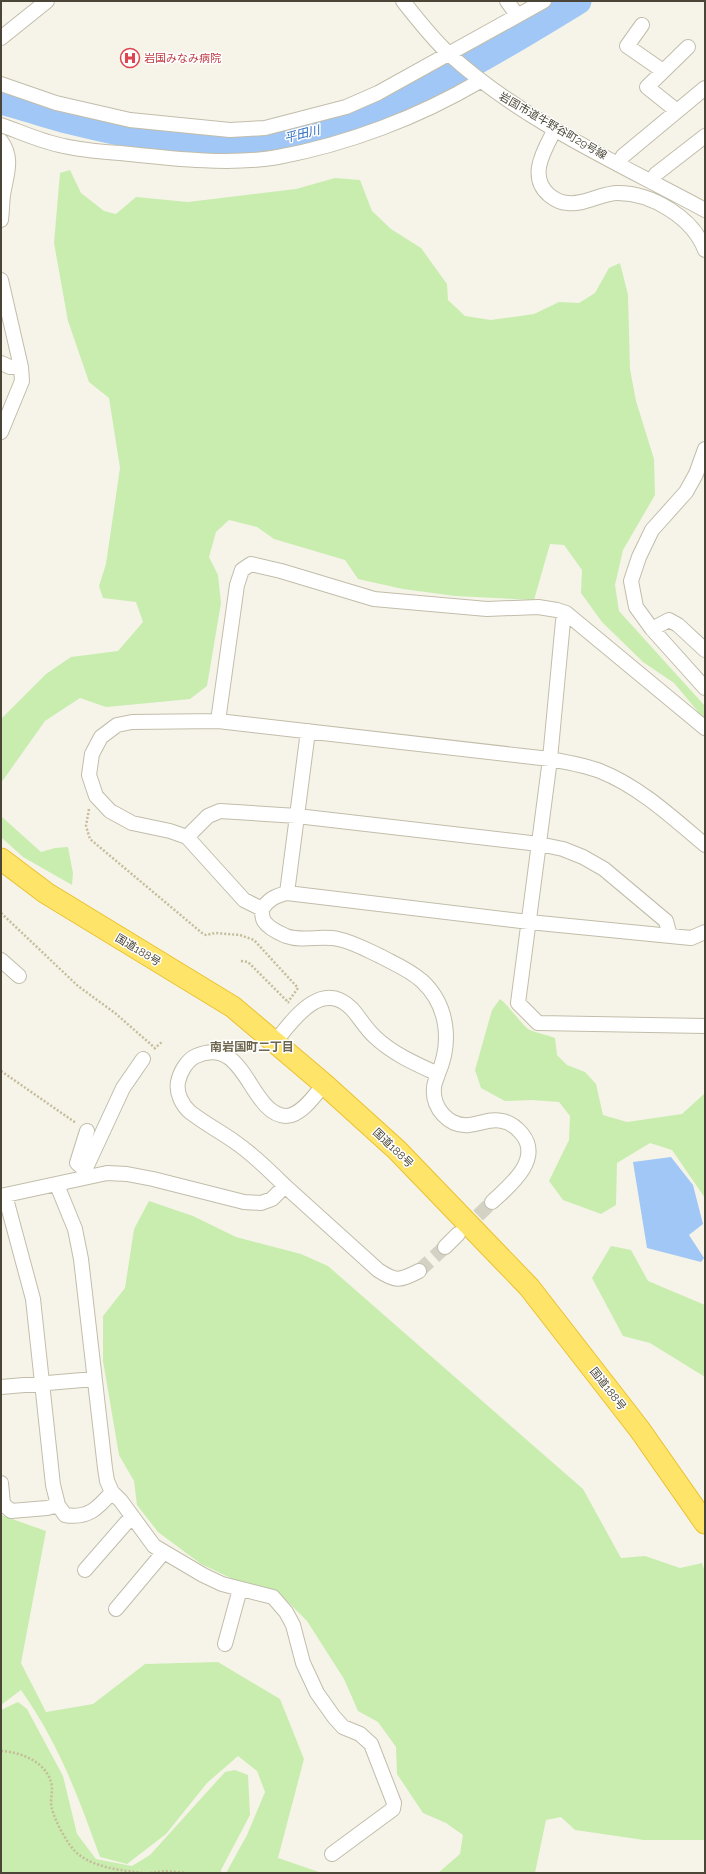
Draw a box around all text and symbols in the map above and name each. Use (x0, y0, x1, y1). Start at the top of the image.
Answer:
hospital icon: 岩国みなみ病院 (119, 47, 141, 69)
place label: 岩国みなみ病院 (144, 52, 221, 65)
street label: 岩国市道牛野谷町29号線 (497, 90, 609, 162)
water label: 平田川 (283, 122, 323, 145)
street label: 国道188号 (113, 931, 163, 969)
district label: 南岩国町二丁目 (210, 1040, 294, 1054)
street label: 国道188号 (370, 1126, 416, 1170)
street label: 国道188号 (587, 1365, 629, 1413)

